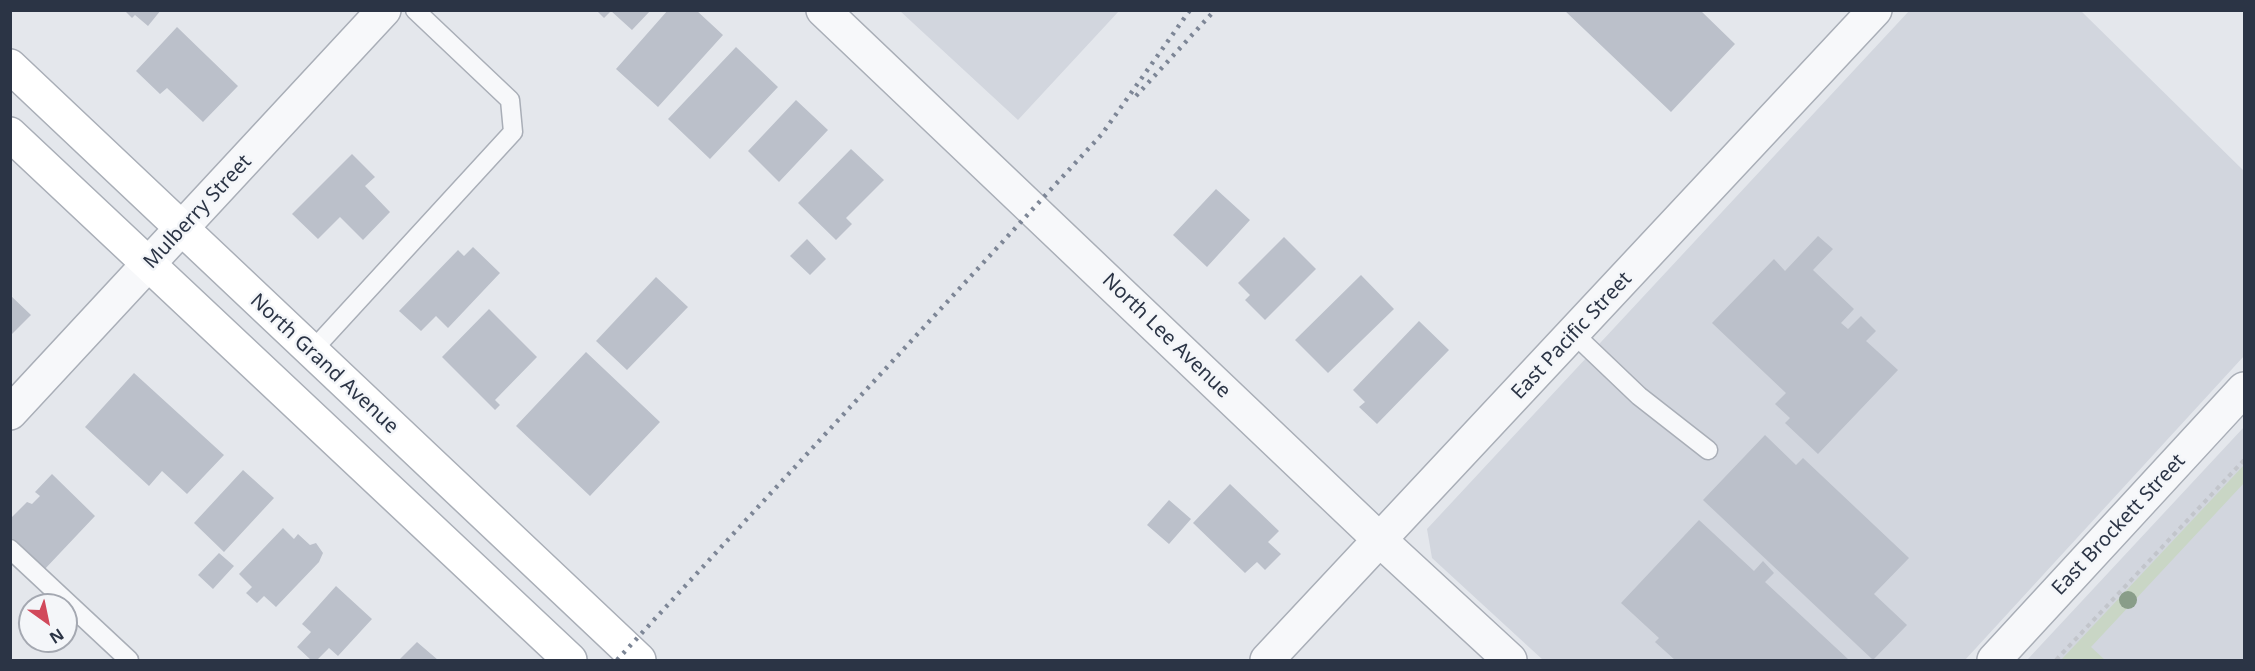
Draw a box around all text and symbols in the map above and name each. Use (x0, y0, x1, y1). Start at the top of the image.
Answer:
street label: Mulberry Street (139, 150, 257, 274)
street label: East Pacific Street (1507, 267, 1637, 405)
street label: North Lee Avenue (1097, 269, 1235, 403)
street label: North Grand Avenue (245, 289, 403, 439)
street label: East Brockett Street (2047, 449, 2191, 601)
north arrow (18, 593, 78, 653)
text: N (45, 624, 68, 649)

